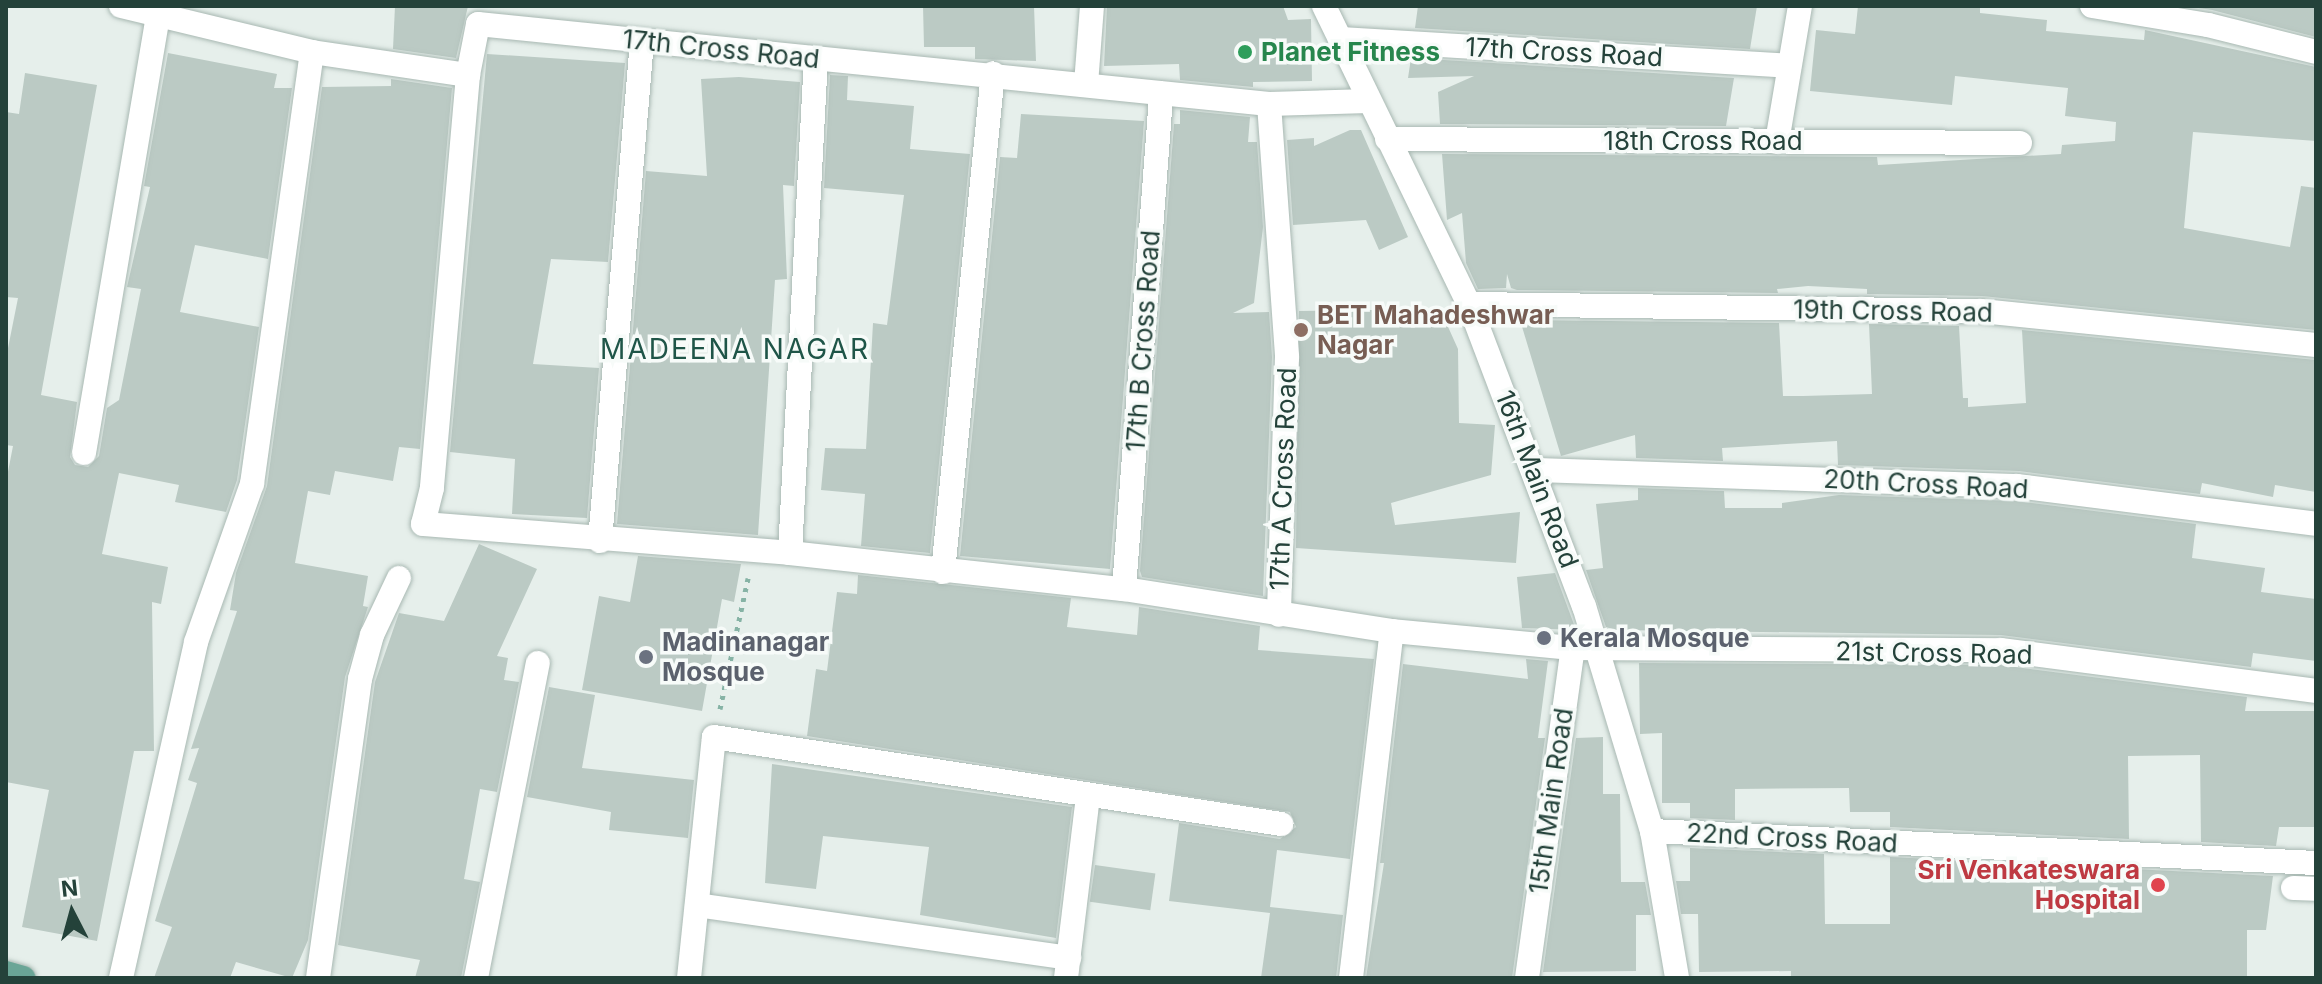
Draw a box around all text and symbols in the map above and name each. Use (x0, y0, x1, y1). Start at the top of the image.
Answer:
street label: 17th Cross Road (621, 23, 821, 75)
street label: 17th Cross Road (1464, 31, 1664, 73)
place label: Planet Fitness (1261, 36, 1440, 68)
marker: Planet Fitness (1236, 43, 1254, 61)
street label: 18th Cross Road (1603, 125, 1803, 157)
street label: 17th B Cross Road (1120, 229, 1166, 453)
street label: 19th Cross Road (1793, 294, 1993, 328)
place label: BET Mahadeshwar Nagar (1317, 299, 1554, 360)
marker: BET Mahadeshwar Nagar (1292, 321, 1310, 339)
district label: MADEENA NAGAR (600, 332, 870, 366)
street label: 17th A Cross Road (1264, 367, 1302, 591)
street label: 16th Main Road (1489, 386, 1585, 572)
street label: 20th Cross Road (1823, 463, 2029, 505)
place label: Kerala Mosque (1560, 622, 1750, 654)
place label: Madinanagar Mosque (662, 626, 829, 688)
marker: Kerala Mosque (1535, 629, 1553, 647)
street label: 21st Cross Road (1835, 636, 2033, 670)
marker: Madinanagar Mosque (637, 648, 655, 666)
street label: 15th Main Road (1523, 706, 1579, 896)
street label: 22nd Cross Road (1685, 817, 1899, 859)
place label: Sri Venkateswara Hospital (1918, 854, 2140, 916)
north arrow (32, 872, 112, 952)
text: N (60, 874, 79, 902)
marker: Sri Venkateswara Hospital (2147, 874, 2169, 896)

